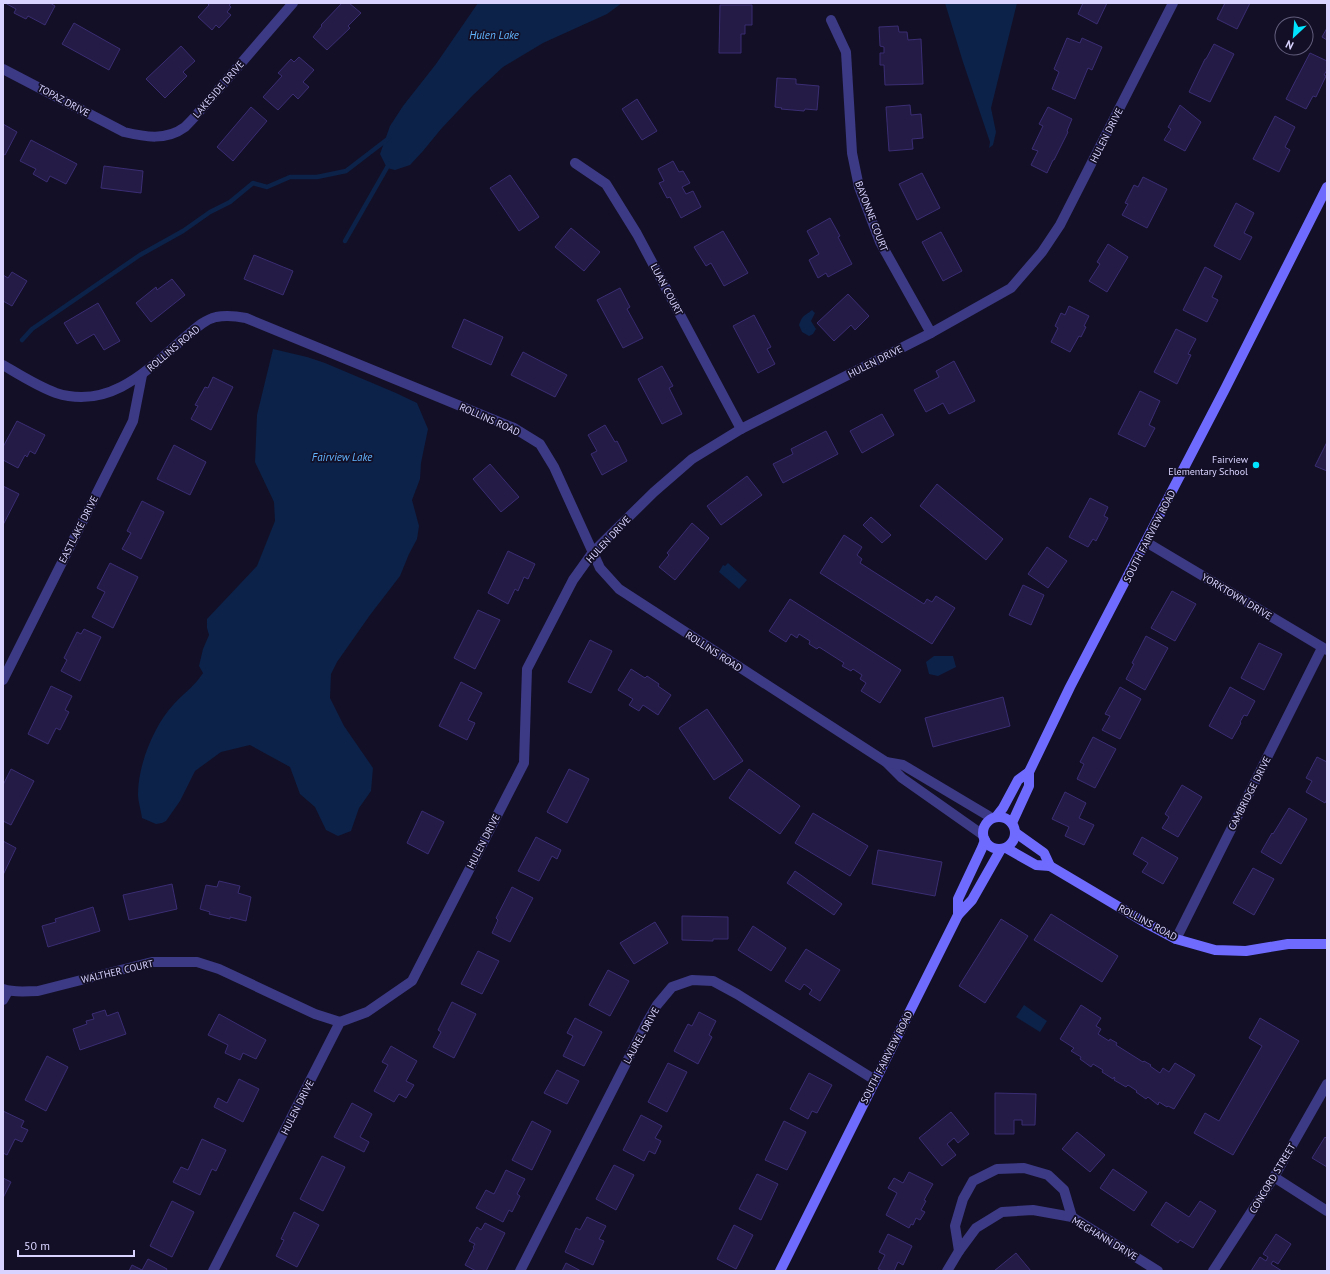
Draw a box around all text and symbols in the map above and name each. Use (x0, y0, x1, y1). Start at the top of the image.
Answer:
north arrow (1274, 16, 1314, 56)
water label: Hulen Lake (469, 28, 519, 42)
text: N (1283, 37, 1296, 53)
street label: LAKESIDE DRIVE (190, 58, 247, 121)
street label: TOPAZ DRIVE (36, 81, 92, 119)
street label: HULEN DRIVE (1087, 106, 1126, 165)
street label: BAYONNE COURT (852, 179, 891, 254)
street label: LUAN COURT (648, 261, 686, 318)
street label: ROLLINS ROAD (144, 323, 202, 374)
street label: HULEN DRIVE (846, 342, 905, 381)
street label: ROLLINS ROAD (458, 400, 522, 439)
water label: Fairview Lake (312, 450, 372, 464)
place label: Fairview Elementary School (1168, 453, 1249, 478)
marker: Fairview Elementary School (1251, 460, 1261, 470)
street label: SOUTH FAIRVIEW ROAD (1120, 488, 1178, 585)
street label: EASTLAKE DRIVE (56, 493, 101, 565)
street label: HULEN DRIVE (583, 513, 633, 566)
street label: YORKTOWN DRIVE (1199, 570, 1274, 622)
street label: ROLLINS ROAD (683, 628, 744, 675)
street label: CAMBRIDGE DRIVE (1225, 754, 1274, 832)
street label: HULEN DRIVE (464, 812, 503, 871)
street label: ROLLINS ROAD (1116, 901, 1179, 943)
street label: WALTHER COURT (80, 957, 155, 986)
street label: LAUREL DRIVE (621, 1005, 662, 1066)
street label: SOUTH FAIRVIEW ROAD (857, 1009, 915, 1106)
street label: HULEN DRIVE (278, 1078, 317, 1137)
street label: CONCORD STREET (1246, 1140, 1299, 1216)
street label: MEGHANN DRIVE (1069, 1214, 1140, 1263)
scale bar (18, 1232, 134, 1258)
text: 50 m (24, 1238, 50, 1253)

